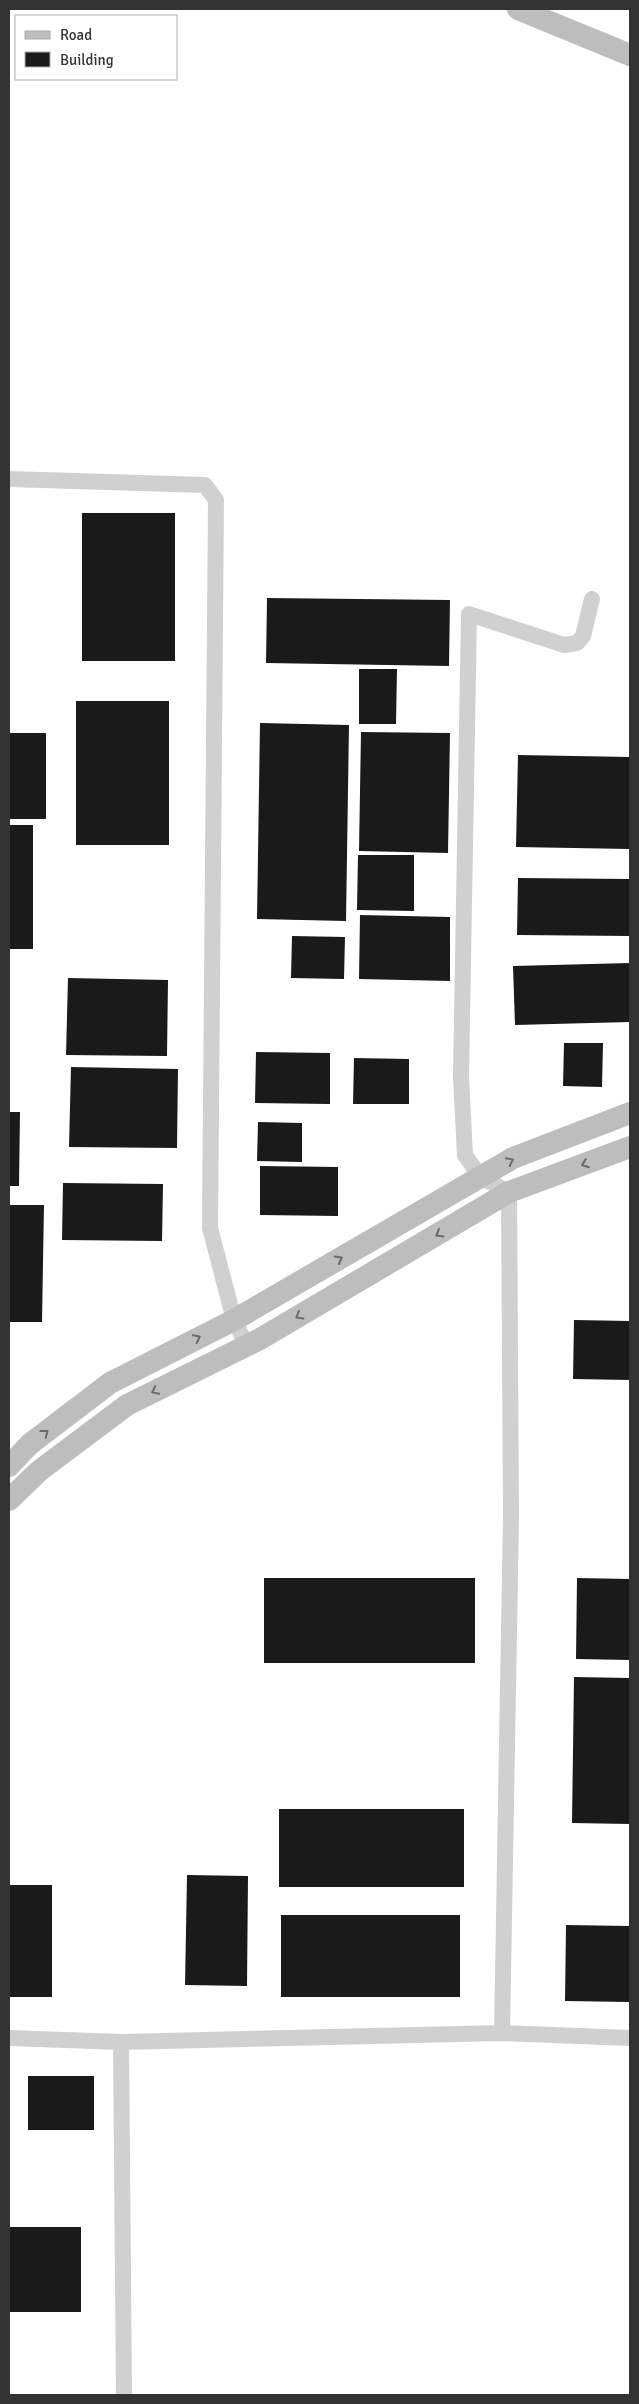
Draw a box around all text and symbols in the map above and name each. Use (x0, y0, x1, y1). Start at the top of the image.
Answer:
legend (15, 15, 178, 80)
text: Road (60, 26, 92, 44)
text: Building (60, 51, 114, 69)
one-way arrow (505, 1157, 514, 1167)
one-way arrow (581, 1158, 589, 1168)
one-way arrow (435, 1227, 444, 1237)
one-way arrow (333, 1256, 342, 1266)
one-way arrow (295, 1310, 304, 1320)
one-way arrow (192, 1334, 201, 1345)
one-way arrow (151, 1385, 160, 1395)
one-way arrow (39, 1430, 48, 1438)

